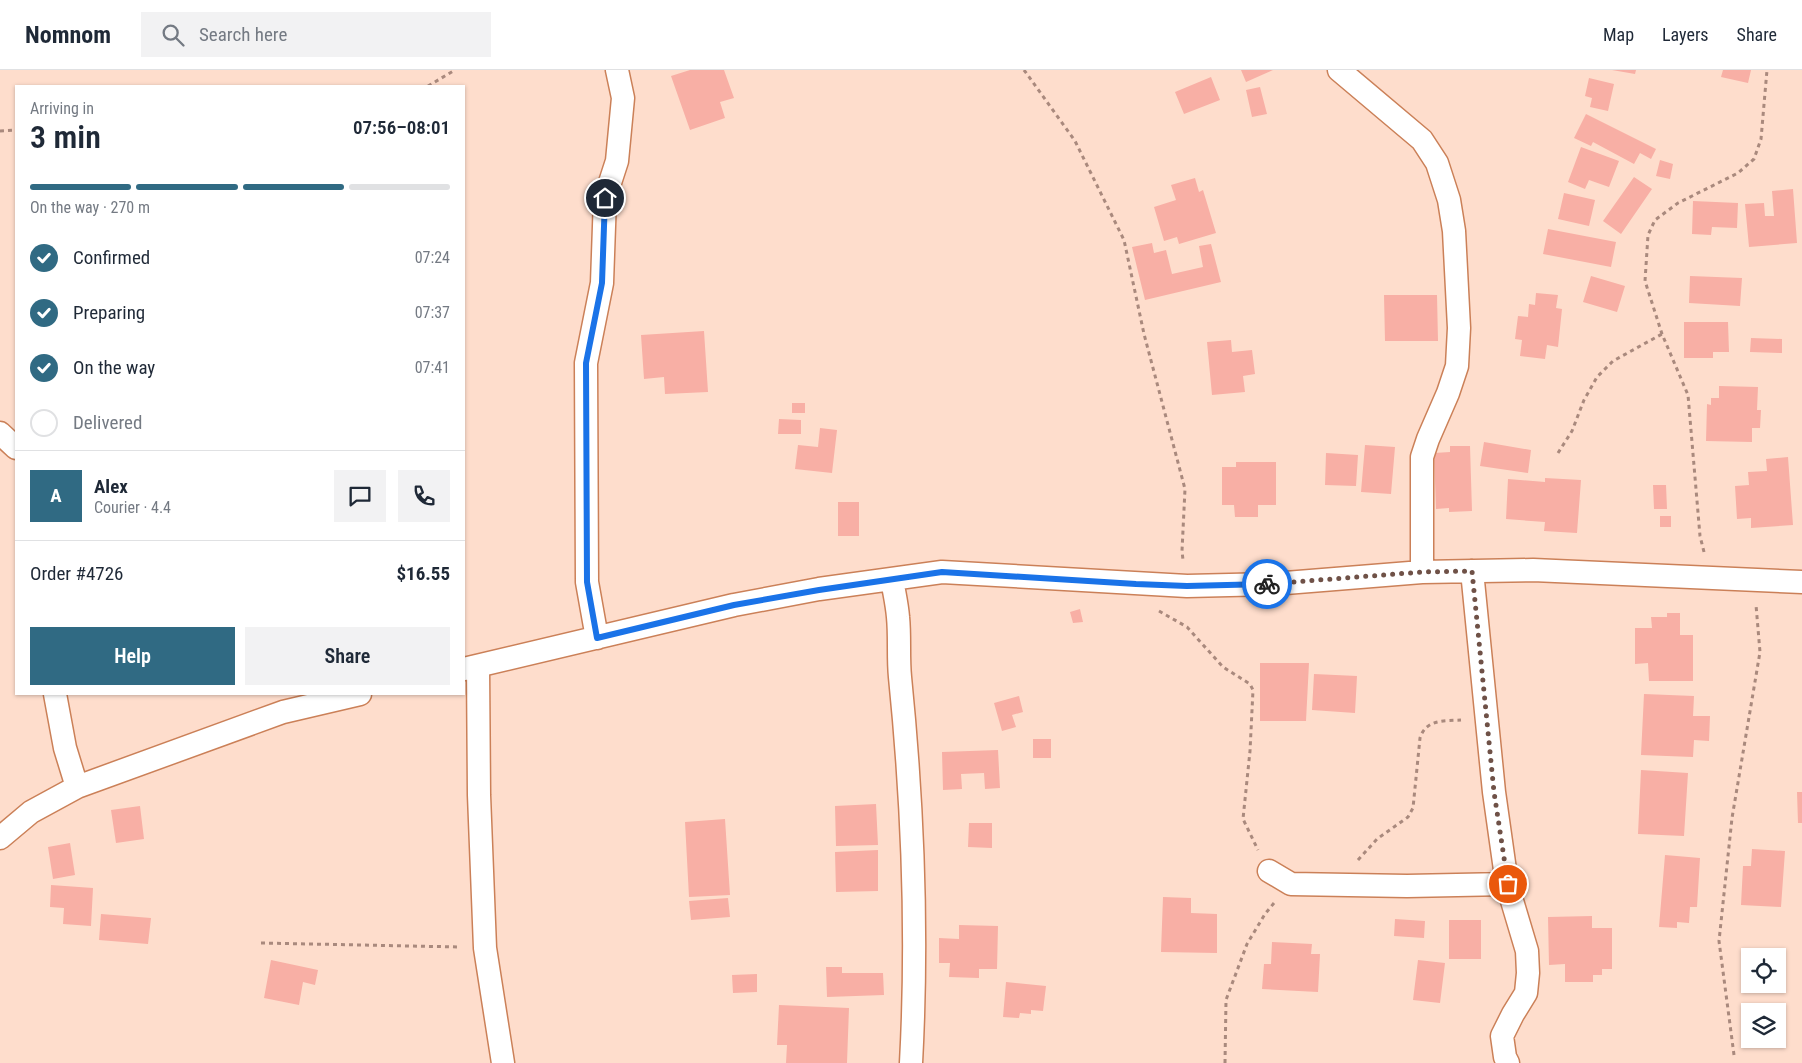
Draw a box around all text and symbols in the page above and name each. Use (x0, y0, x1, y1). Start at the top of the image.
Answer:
search box (141, 12, 491, 57)
text: Nomnom (25, 21, 111, 49)
icon: search (159, 21, 187, 49)
text: Search here (199, 23, 287, 46)
text: Map (1603, 24, 1634, 45)
text: Layers (1662, 24, 1709, 45)
text: Share (1737, 24, 1777, 45)
text: Arriving in (30, 99, 94, 118)
text: 07:56–08:01 (353, 116, 450, 139)
text: 3 min (30, 118, 101, 156)
pin (584, 177, 626, 219)
icon: home (591, 184, 619, 212)
text: On the way · 270 m (30, 198, 150, 217)
icon: check (30, 244, 58, 272)
text: Confirmed (73, 246, 150, 269)
text: 07:24 (415, 248, 450, 267)
icon: check (30, 299, 58, 327)
text: Preparing (73, 301, 145, 324)
text: 07:37 (415, 303, 450, 322)
icon: check (30, 354, 58, 382)
text: On the way (73, 356, 155, 379)
text: 07:41 (415, 358, 450, 377)
text: Delivered (73, 411, 142, 434)
button: chat (334, 470, 386, 522)
button: phone (398, 470, 450, 522)
text: Alex (94, 475, 128, 498)
text: A (50, 484, 62, 507)
text: Courier · 4.4 (94, 498, 171, 517)
courier (1242, 559, 1292, 609)
text: Order #4726 (30, 562, 123, 585)
text: $16.55 (396, 562, 450, 585)
icon: bike (1253, 570, 1281, 598)
button: Help (30, 627, 235, 685)
button: Share (245, 627, 450, 685)
pin (1487, 863, 1529, 905)
icon: bag (1494, 870, 1522, 898)
map controls (1741, 948, 1786, 1048)
button: locate (1741, 948, 1786, 993)
button: layers (1741, 1003, 1786, 1048)

